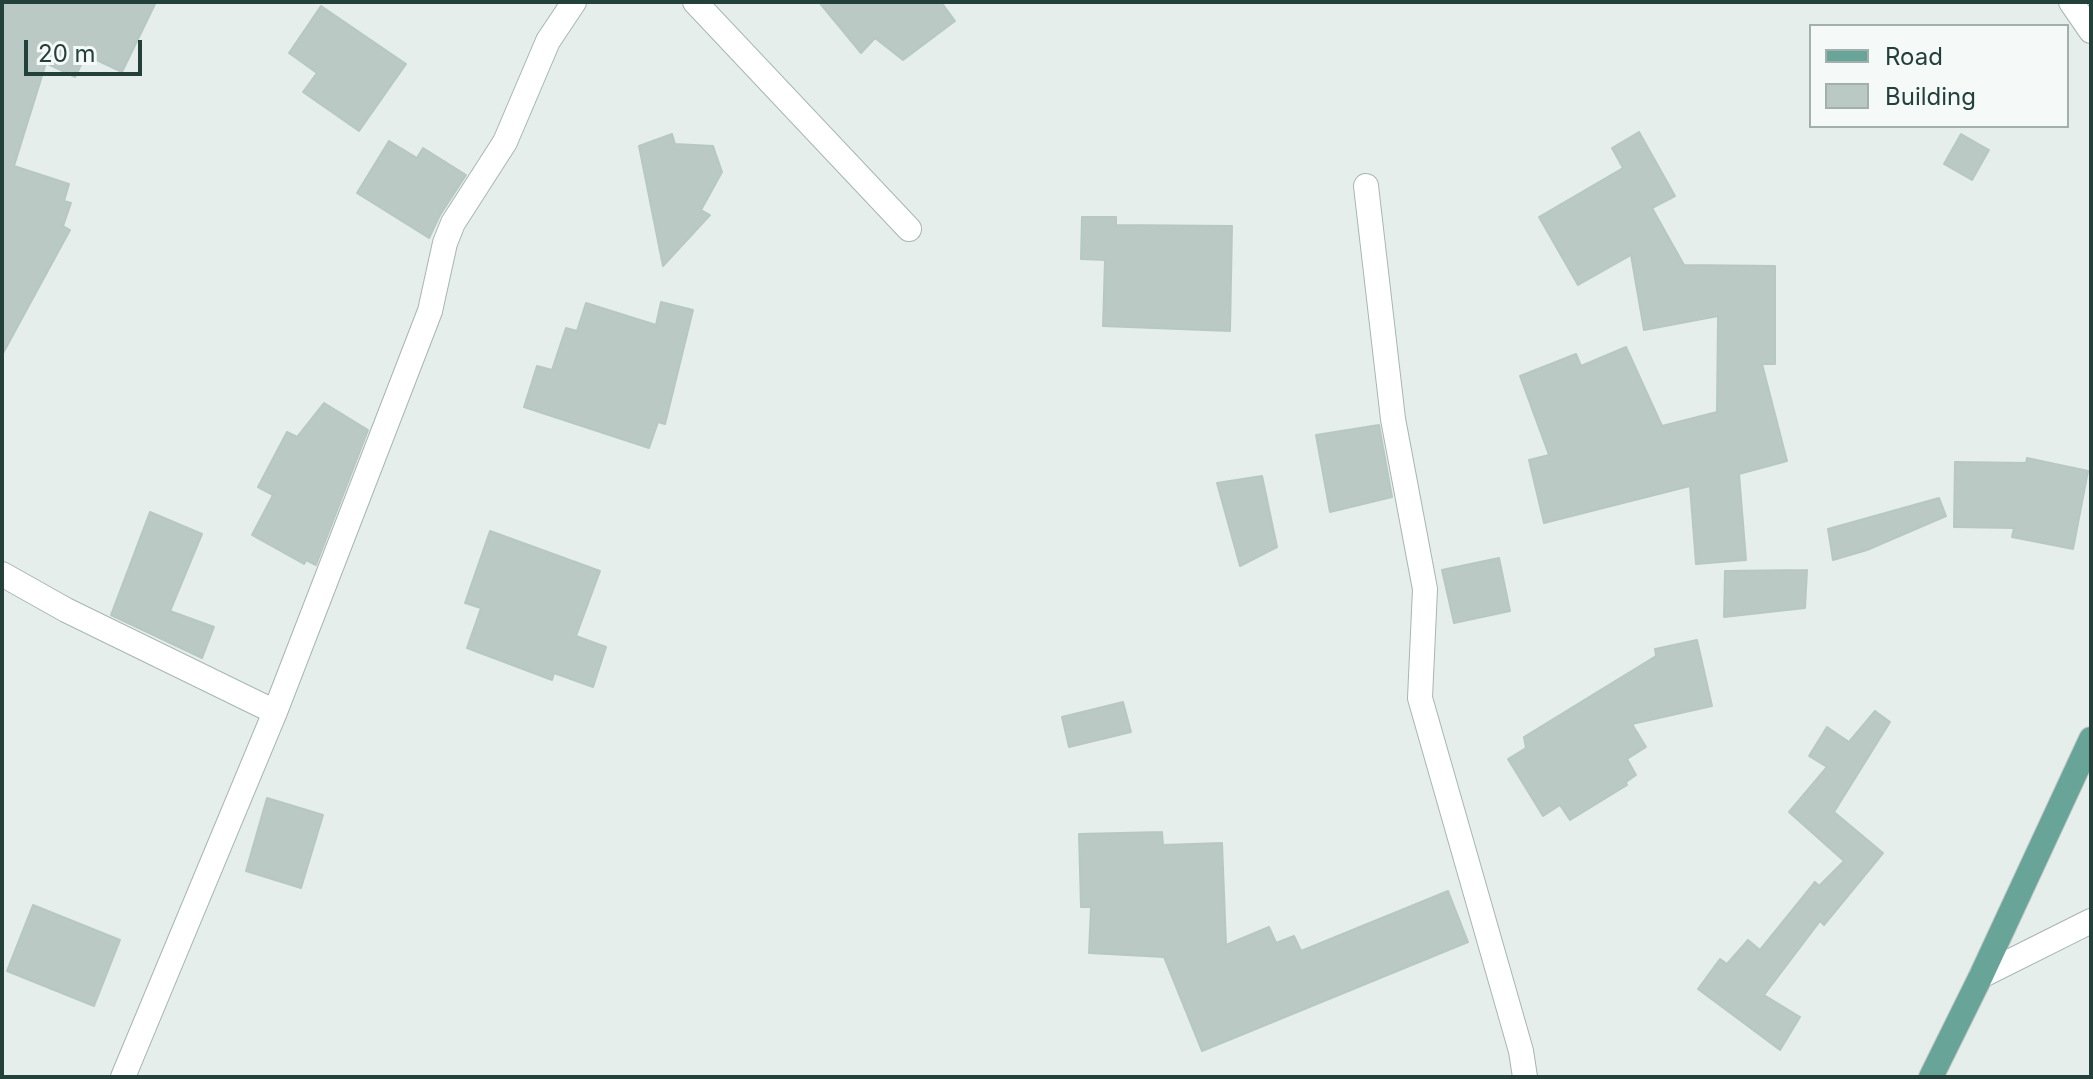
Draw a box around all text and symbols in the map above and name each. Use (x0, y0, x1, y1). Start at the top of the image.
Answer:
scale bar (28, 24, 146, 74)
legend (1809, 24, 2069, 128)
text: 20 m (38, 39, 96, 68)
text: Road (1885, 42, 1943, 71)
text: Building (1885, 82, 1976, 111)

